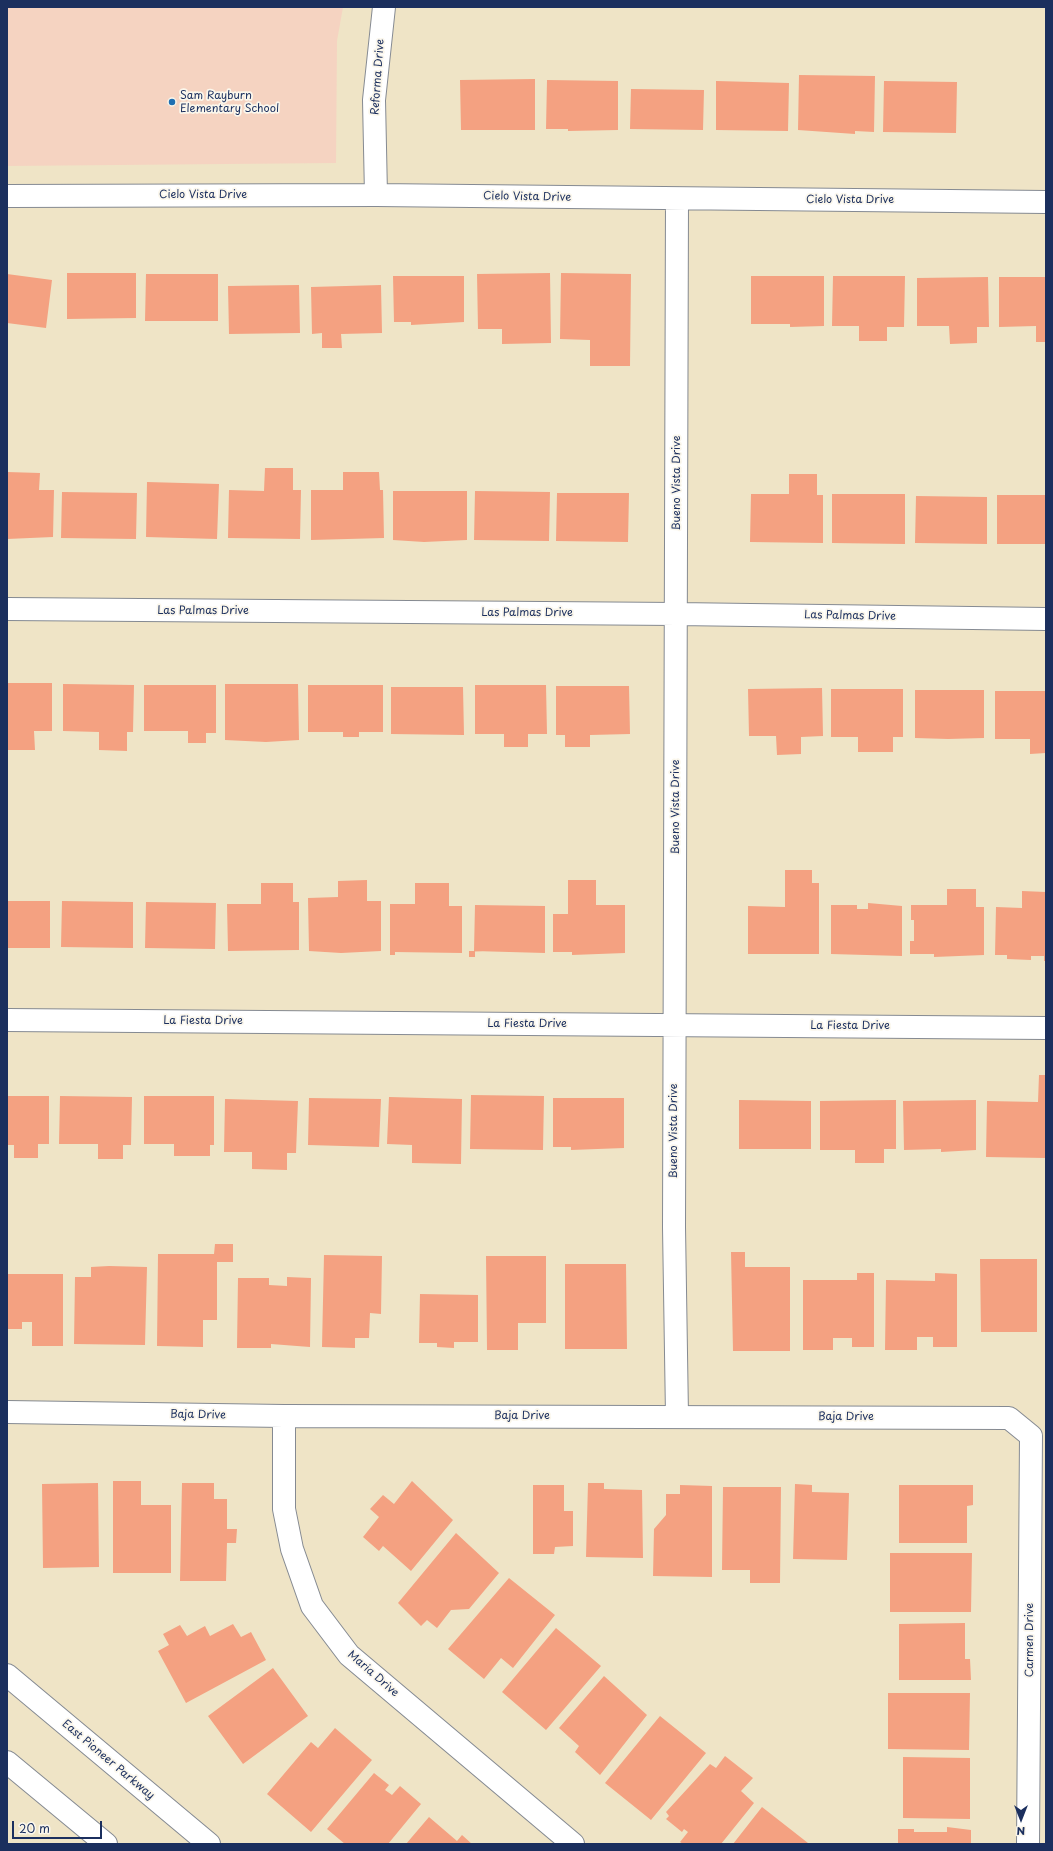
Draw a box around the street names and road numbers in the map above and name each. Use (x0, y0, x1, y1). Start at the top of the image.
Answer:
street label: Reforma Drive (369, 38, 387, 116)
street label: Cielo Vista Drive (159, 188, 247, 202)
street label: Cielo Vista Drive (483, 190, 571, 204)
street label: Cielo Vista Drive (806, 193, 894, 207)
street label: Bueno Vista Drive (670, 435, 684, 531)
street label: Las Palmas Drive (157, 604, 249, 618)
street label: Las Palmas Drive (481, 606, 573, 620)
street label: Las Palmas Drive (804, 609, 896, 623)
street label: Bueno Vista Drive (669, 759, 683, 855)
street label: La Fiesta Drive (163, 1014, 243, 1028)
street label: La Fiesta Drive (487, 1017, 567, 1031)
street label: La Fiesta Drive (810, 1019, 890, 1033)
street label: Bueno Vista Drive (667, 1083, 681, 1179)
street label: Baja Drive (170, 1408, 226, 1422)
street label: Baja Drive (494, 1409, 550, 1423)
street label: Baja Drive (818, 1410, 874, 1424)
street label: Carmen Drive (1023, 1603, 1037, 1677)
street label: Maria Drive (345, 1648, 401, 1700)
street label: East Pioneer Parkway (59, 1717, 157, 1803)

